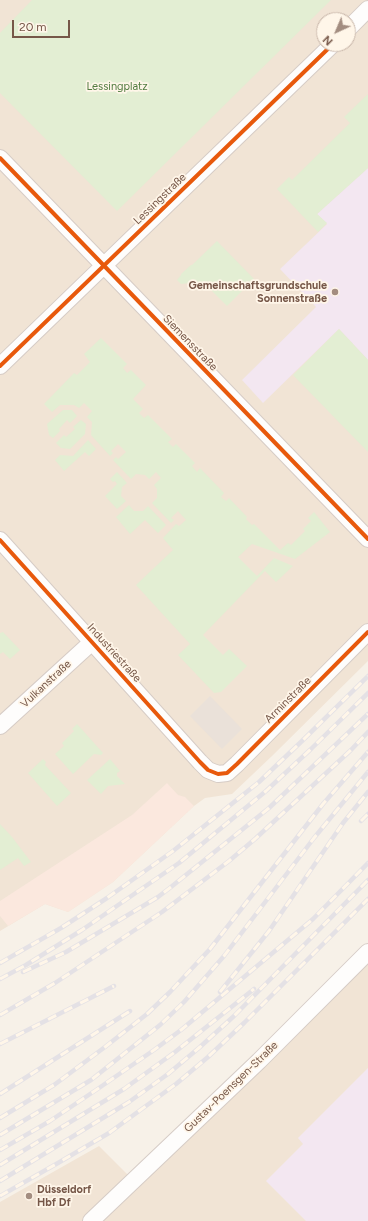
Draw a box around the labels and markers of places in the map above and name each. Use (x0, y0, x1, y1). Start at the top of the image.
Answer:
place label: Gemeinschaftsgrundschule Sonnenstraße (189, 279, 327, 305)
marker: Gemeinschaftsgrundschule Sonnenstraße (330, 287, 340, 297)
place label: Düsseldorf Hbf Df (37, 1183, 91, 1209)
marker: Düsseldorf Hbf Df (24, 1191, 34, 1201)

